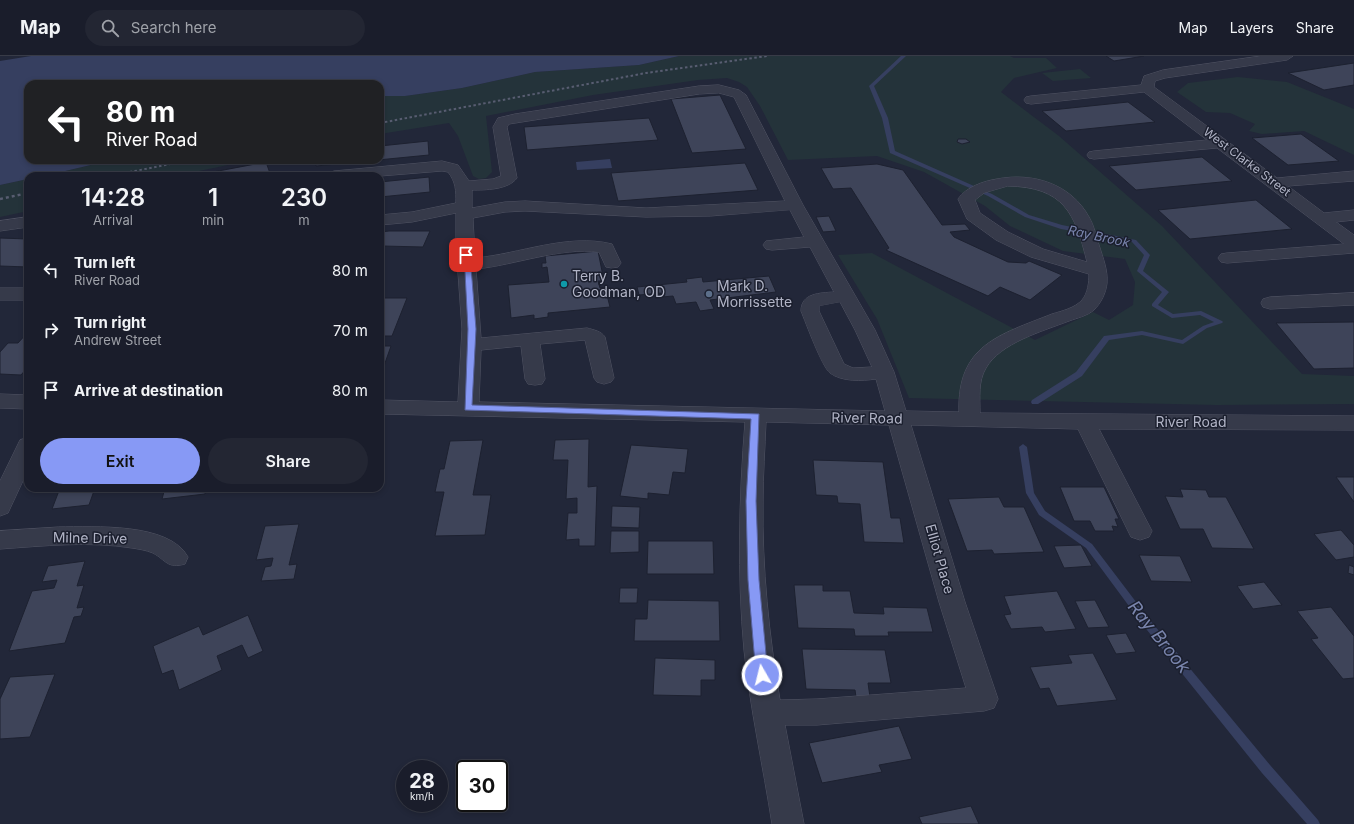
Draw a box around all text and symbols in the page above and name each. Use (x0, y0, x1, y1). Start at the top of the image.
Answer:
search box (85, 10, 365, 46)
text: Map (20, 16, 61, 39)
icon: search (99, 17, 121, 39)
text: Search here (131, 18, 216, 37)
text: Map (1179, 19, 1208, 36)
text: Layers (1230, 19, 1274, 36)
text: Share (1296, 19, 1334, 36)
text: 80 m (106, 95, 175, 129)
icon: left (40, 96, 92, 148)
street label: West Clarke Street (1201, 124, 1294, 199)
text: River Road (106, 129, 197, 150)
text: 14:28 (81, 183, 145, 212)
text: 1 (208, 183, 218, 212)
text: 230 (281, 183, 327, 212)
text: Arrival (93, 212, 133, 228)
text: min (202, 212, 224, 228)
text: m (298, 212, 310, 228)
water label: Ray Brook (1067, 222, 1132, 251)
pin (449, 238, 483, 272)
icon: arrive (455, 244, 477, 266)
text: Turn left (74, 253, 135, 272)
icon: left (40, 259, 62, 281)
text: 80 m (332, 261, 368, 280)
place label: Terry B. Goodman, OD (572, 267, 665, 300)
text: River Road (74, 272, 140, 288)
place label: Mark D. Morrissette (717, 277, 792, 310)
marker: Terry B. Goodman, OD (559, 279, 569, 289)
marker: Mark D. Morrissette (704, 289, 714, 299)
text: Turn right (74, 313, 146, 332)
icon: right (40, 319, 62, 341)
text: 70 m (333, 321, 368, 340)
text: Andrew Street (74, 332, 162, 348)
icon: arrive (40, 379, 62, 401)
text: Arrive at destination (74, 381, 223, 400)
text: 80 m (332, 381, 368, 400)
street label: River Road (831, 408, 903, 427)
street label: River Road (1155, 413, 1227, 430)
button: Exit (40, 438, 200, 484)
button: Share (208, 438, 368, 484)
street label: Elliot Place (922, 522, 959, 596)
street label: Milne Drive (53, 528, 127, 547)
water label: Ray Brook (1124, 596, 1196, 678)
position arrow (741, 654, 783, 696)
speed limit sign: 30 (456, 760, 508, 812)
text: 28 (409, 769, 435, 793)
text: km/h (410, 790, 434, 802)

